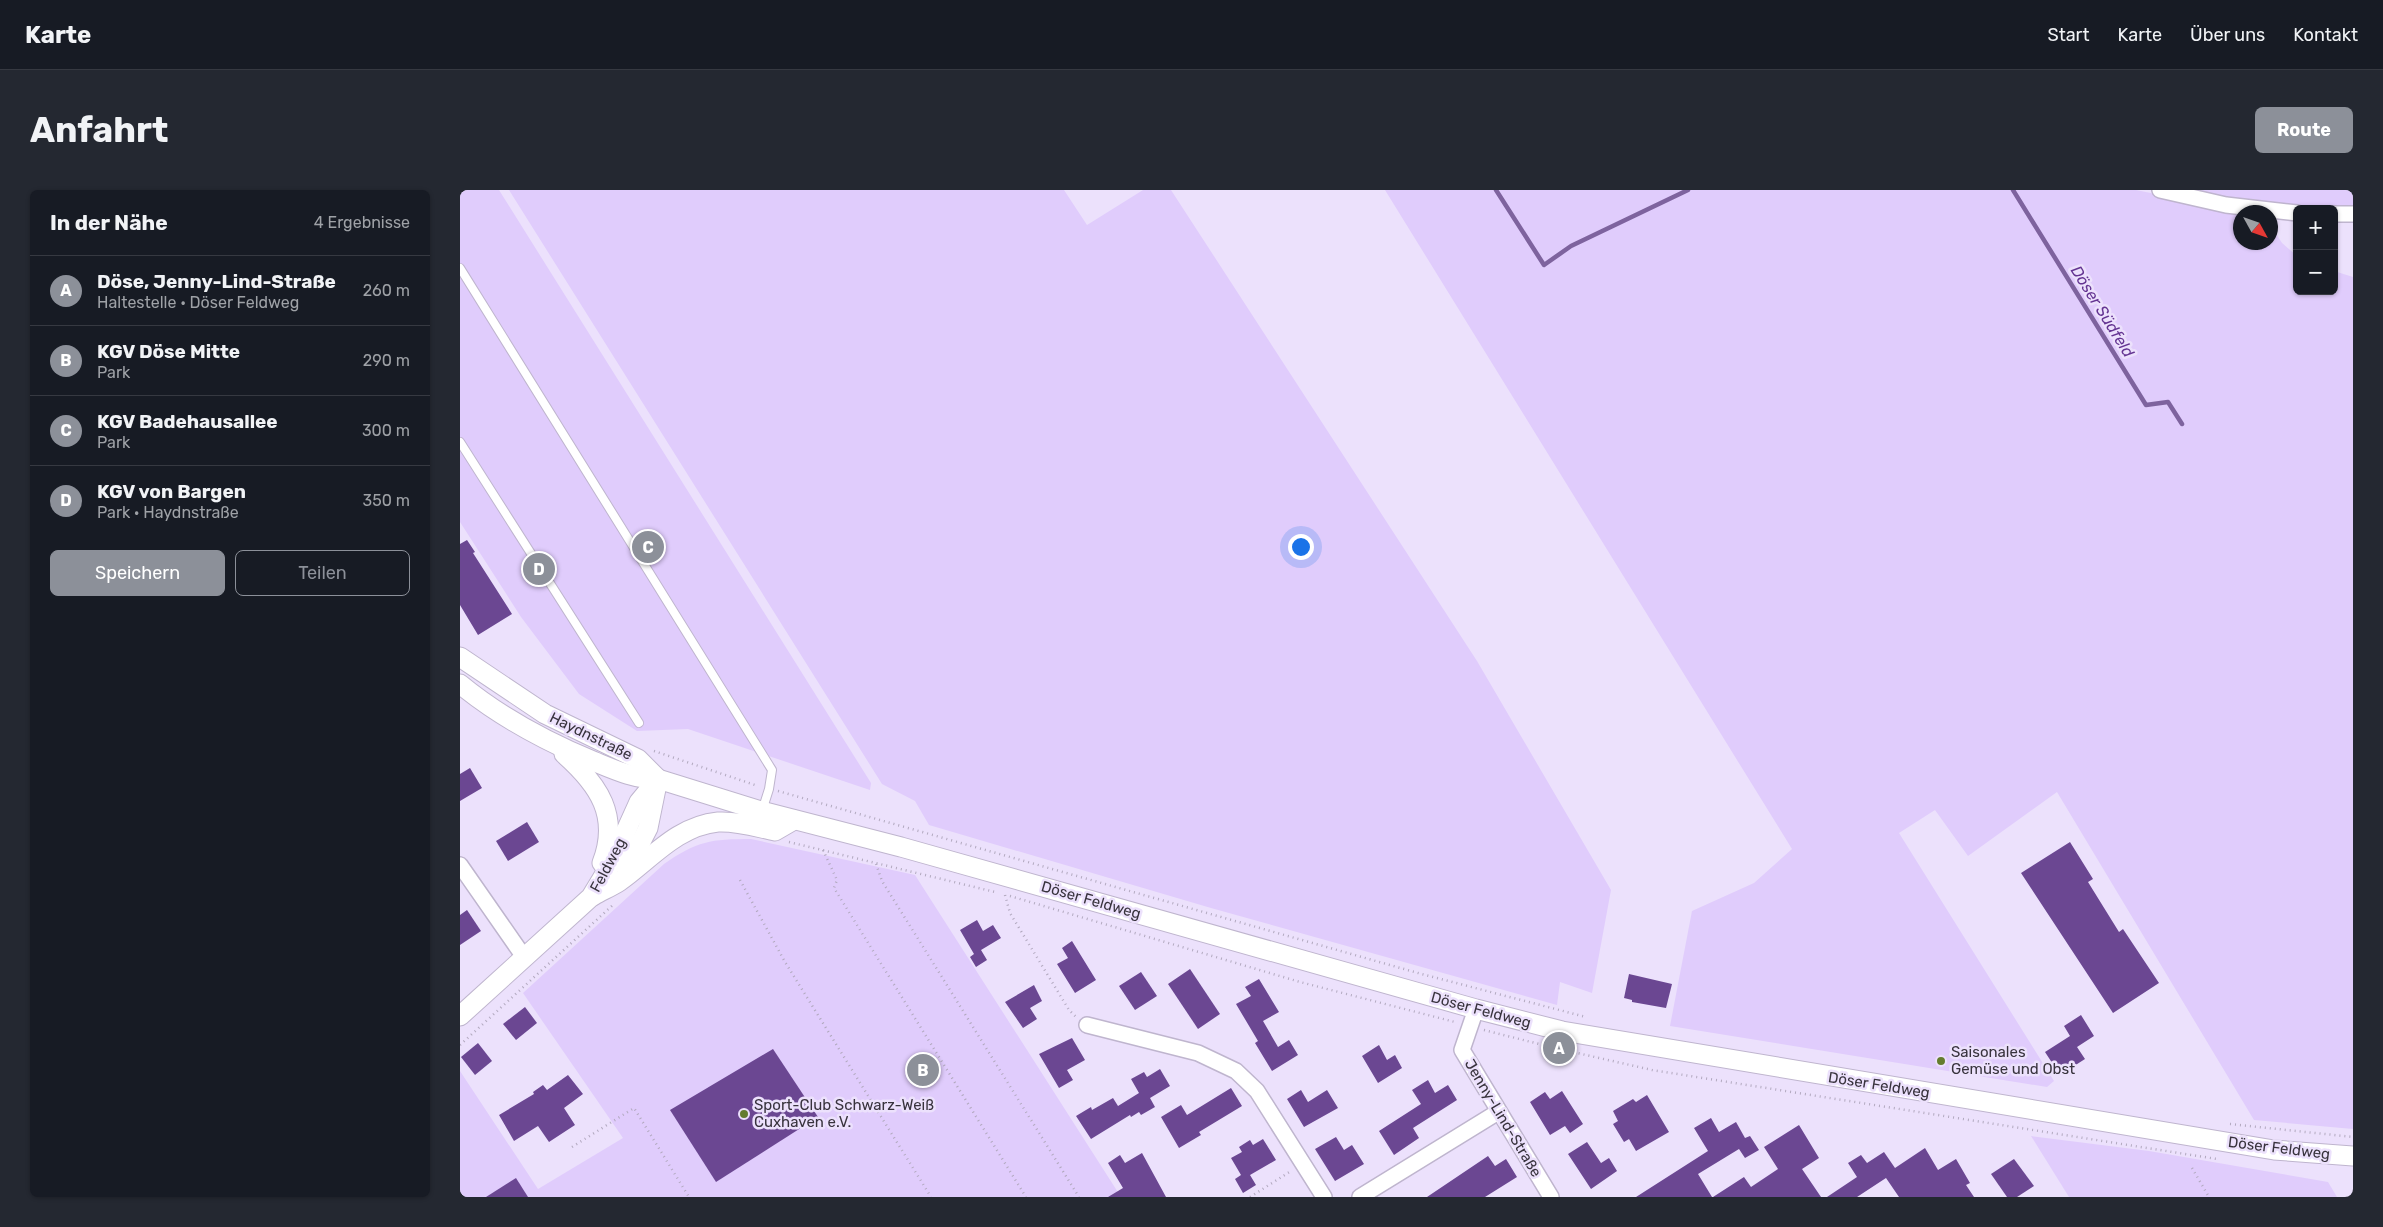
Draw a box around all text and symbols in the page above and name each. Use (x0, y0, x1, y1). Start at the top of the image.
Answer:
text: Karte (25, 21, 91, 49)
text: Start (2047, 24, 2090, 46)
text: Karte (2118, 24, 2162, 46)
text: Über uns (2190, 24, 2265, 46)
text: Kontakt (2293, 24, 2358, 46)
button: Route (2255, 107, 2353, 153)
text: Anfahrt (30, 109, 168, 151)
north arrow (2233, 205, 2278, 250)
map controls (2293, 205, 2338, 295)
button: + (2293, 205, 2338, 250)
text: In der Nähe (50, 210, 168, 235)
text: 4 Ergebnisse (314, 213, 410, 232)
button: − (2293, 250, 2338, 295)
water label: Döser Südfeld (2067, 262, 2139, 361)
text: Döse, Jenny-Lind-Straße (97, 270, 336, 293)
text: A (60, 281, 72, 300)
text: 260 m (363, 281, 410, 300)
text: Haltestelle · Döser Feldweg (97, 293, 299, 312)
text: KGV Döse Mitte (97, 340, 240, 363)
text: B (60, 351, 72, 370)
text: 290 m (363, 351, 410, 370)
text: Park (97, 363, 130, 382)
text: KGV Badehausallee (97, 410, 278, 433)
text: C (60, 421, 72, 440)
text: 300 m (362, 421, 410, 440)
text: Park (97, 433, 130, 452)
text: KGV von Bargen (97, 480, 246, 503)
text: D (60, 491, 72, 510)
text: 350 m (363, 491, 410, 510)
text: Park · Haydnstraße (97, 503, 239, 522)
pin: C (632, 528, 664, 566)
your location (1288, 534, 1314, 560)
button: Speichern (50, 550, 225, 596)
button: Teilen (235, 550, 410, 596)
pin: D (523, 550, 555, 588)
street label: Haydnstraße (547, 708, 635, 764)
street label: Feldweg (586, 835, 630, 895)
street label: Döser Feldweg (1039, 877, 1143, 923)
street label: Döser Feldweg (1429, 988, 1533, 1032)
pin: A (1543, 1029, 1575, 1067)
place label: Saisonales Gemüse und Obst (1951, 1043, 2075, 1078)
pin: B (907, 1051, 939, 1089)
marker: Saisonales Gemüse und Obst (1935, 1055, 1947, 1067)
street label: Jenny-Lind-Straße (1461, 1056, 1545, 1180)
street label: Döser Feldweg (1827, 1068, 1931, 1102)
place label: Sport-Club Schwarz-Weiß Cuxhaven e.V. (754, 1096, 934, 1131)
marker: Sport-Club Schwarz-Weiß Cuxhaven e.V. (738, 1108, 750, 1120)
street label: Döser Feldweg (2227, 1133, 2331, 1163)

